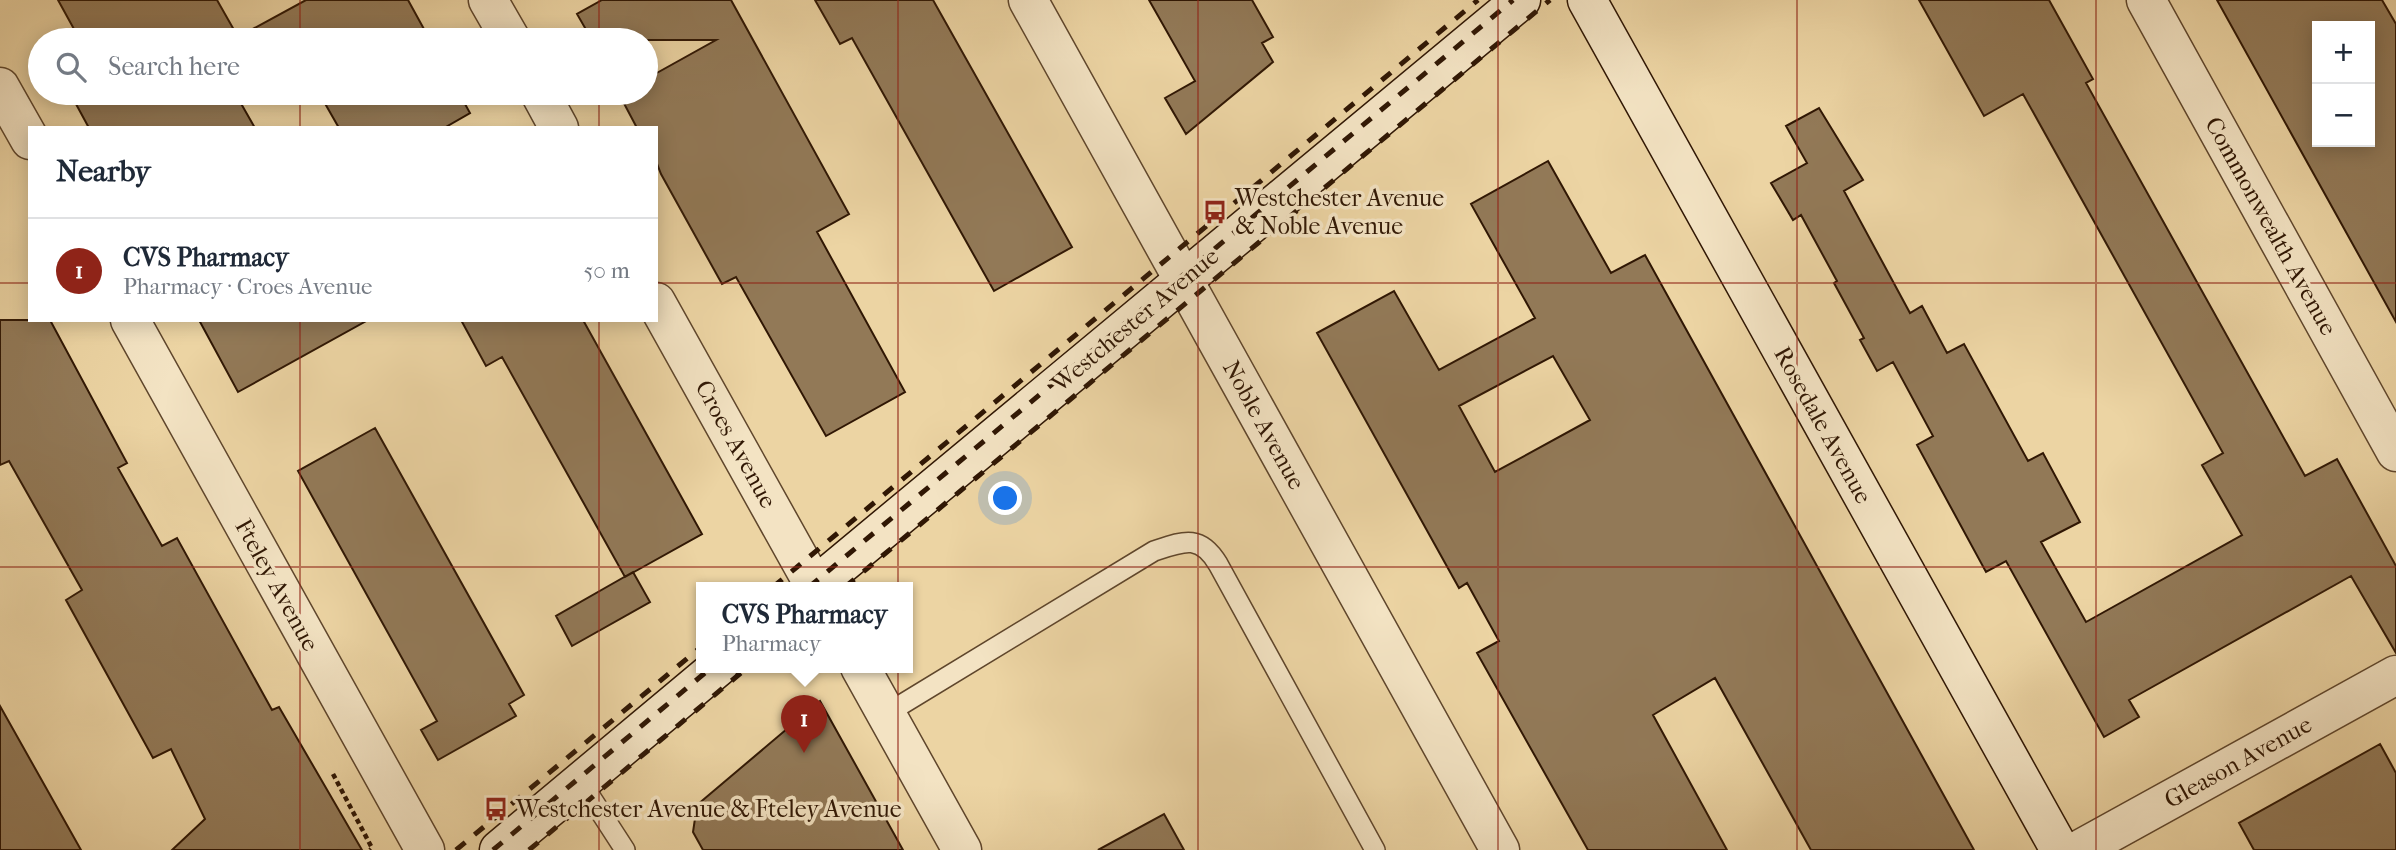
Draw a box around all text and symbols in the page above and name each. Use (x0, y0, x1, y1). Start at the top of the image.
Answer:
map controls (2312, 21, 2375, 147)
button: + (2312, 21, 2375, 84)
search box (28, 28, 658, 105)
icon: search (52, 48, 90, 86)
text: Search here (108, 51, 240, 82)
button: − (2312, 84, 2375, 147)
street label: Commonwealth Avenue (2199, 112, 2343, 340)
text: Nearby (56, 154, 151, 189)
place label: Westchester Avenue & Noble Avenue (1234, 184, 1444, 240)
bus stop icon: Westchester Avenue & Noble Avenue (1201, 198, 1229, 226)
text: CVS Pharmacy (123, 242, 289, 273)
street label: Westchester Avenue (1045, 242, 1224, 399)
text: 1 (75, 257, 83, 284)
text: 50 m (583, 257, 630, 284)
text: Pharmacy · Croes Avenue (123, 273, 373, 300)
street label: Rosedale Avenue (1768, 342, 1878, 508)
street label: Noble Avenue (1217, 356, 1311, 495)
street label: Croes Avenue (689, 375, 783, 513)
your location (988, 481, 1022, 515)
street label: Fteley Avenue (229, 514, 325, 656)
popup (696, 582, 913, 673)
text: CVS Pharmacy (722, 599, 887, 630)
text: Pharmacy (722, 630, 821, 657)
pin: 1 (781, 695, 827, 753)
street label: Gleason Avenue (2160, 710, 2317, 814)
bus stop icon: Westchester Avenue & Fteley Avenue (482, 795, 510, 823)
place label: Westchester Avenue & Fteley Avenue (515, 795, 902, 823)

